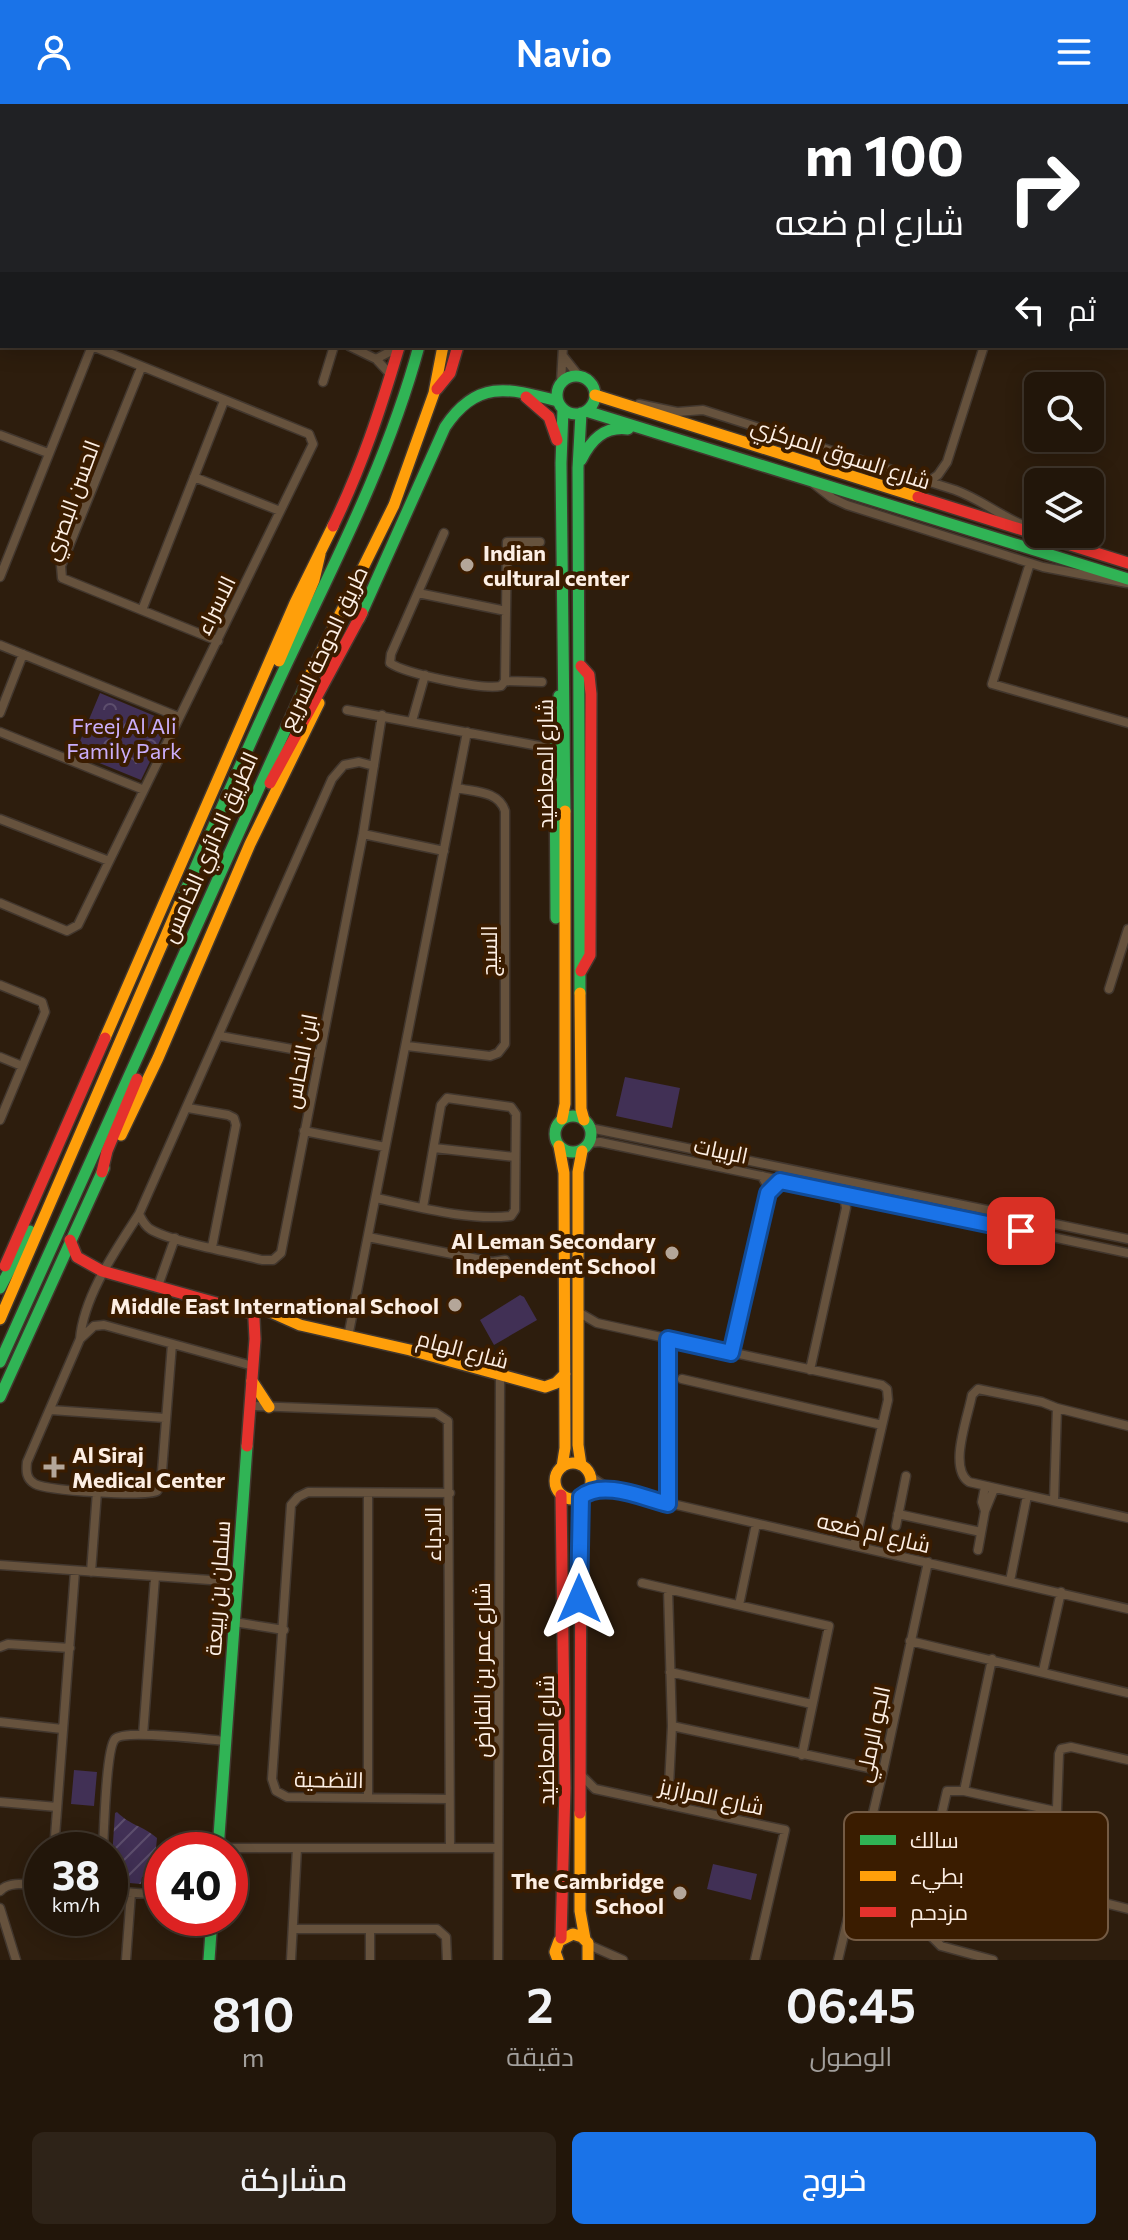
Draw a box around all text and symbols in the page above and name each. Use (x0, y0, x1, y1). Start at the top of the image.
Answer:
icon: person (32, 30, 76, 74)
text: Navio (516, 30, 612, 74)
icon: menu (1052, 30, 1096, 74)
text: 100 m (805, 119, 964, 188)
icon: right (992, 136, 1096, 240)
text: شارع ام ضعه (775, 198, 964, 242)
icon: left (1008, 288, 1052, 332)
text: ثم (1068, 290, 1096, 327)
map controls (1024, 372, 1104, 548)
button: search (1024, 372, 1104, 452)
street label: شارع السوق المركزي (747, 411, 934, 499)
street label: الحسن البصري (37, 436, 109, 565)
button: layers (1024, 468, 1104, 548)
place label: Indian cultural center (483, 539, 630, 591)
marker: Indian cultural center (458, 556, 476, 574)
street label: طريق الدوحة السريع (273, 562, 375, 735)
street label: الاسراء (189, 571, 241, 639)
street label: شارع المعاضيد (531, 699, 560, 829)
park label: Freej Al Ali Family Park (66, 712, 182, 764)
street label: الطريق الدائري الخامس (155, 747, 267, 948)
street label: السيج (475, 925, 504, 977)
street label: ابن النحاس (278, 1011, 323, 1111)
street label: الربيات (691, 1131, 751, 1169)
pin (987, 1197, 1055, 1265)
icon: arrive (999, 1209, 1043, 1253)
place label: Al Leman Secondary Independent School (451, 1227, 656, 1279)
marker: Al Leman Secondary Independent School (663, 1244, 681, 1262)
place label: Middle East International School (110, 1292, 439, 1319)
marker: Middle East International School (446, 1296, 464, 1314)
street label: شارع الهام (414, 1324, 512, 1377)
place label: Al Siraj Medical Center (72, 1441, 225, 1493)
marker: Al Siraj Medical Center (43, 1456, 65, 1478)
street label: الادباء (419, 1506, 446, 1562)
street label: شارع ام ضعه (814, 1506, 933, 1561)
street label: سلمان بن ربيعة (199, 1519, 236, 1657)
position arrow (537, 1557, 621, 1641)
street label: شارع عمر بن الفارض (468, 1582, 497, 1758)
street label: شارع المعاضيد (532, 1675, 561, 1805)
street label: الجو الرملي (849, 1683, 899, 1786)
street label: التضحية (294, 1765, 364, 1793)
street label: شارع المرازيز (655, 1771, 767, 1822)
legend (844, 1812, 1108, 1940)
text: سالك (910, 1826, 959, 1853)
speed limit sign: 40 (144, 1832, 248, 1936)
text: 38 (52, 1849, 100, 1898)
text: بطيء (910, 1862, 964, 1893)
place label: The Cambridge School (511, 1867, 664, 1919)
marker: The Cambridge School (671, 1884, 689, 1902)
text: km/h (52, 1892, 100, 1916)
text: مزدحم (910, 1898, 968, 1928)
text: 2 (527, 1974, 554, 2033)
text: 06:45 (786, 1974, 916, 2033)
text: 810 (212, 1983, 294, 2042)
text: دقيقة (506, 2040, 574, 2071)
text: الوصول (810, 2040, 892, 2071)
text: m (242, 2041, 264, 2072)
button: مشاركة (32, 2132, 556, 2224)
button: خروج (572, 2132, 1096, 2224)

